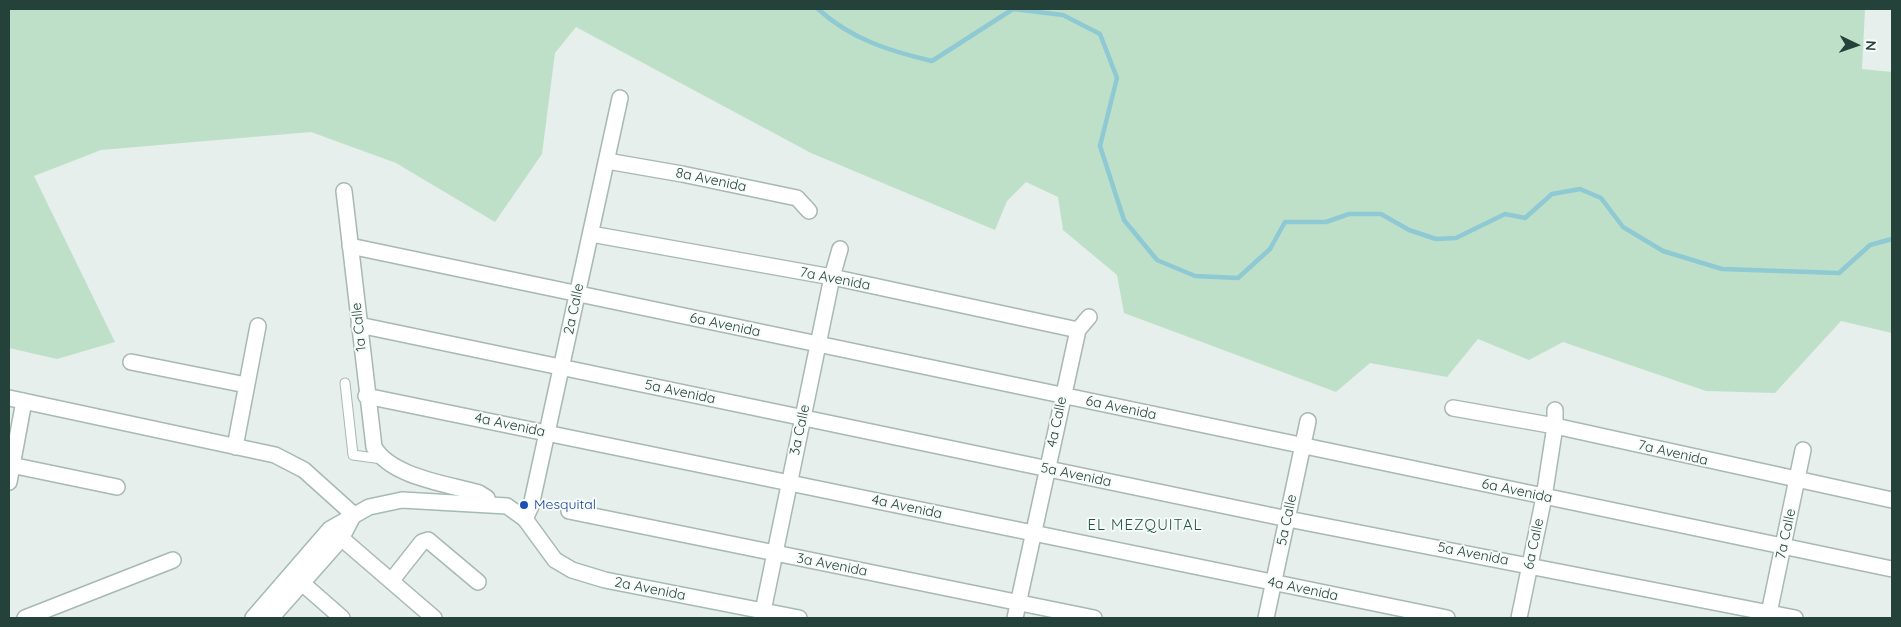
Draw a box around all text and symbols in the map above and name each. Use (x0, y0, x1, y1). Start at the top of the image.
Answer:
north arrow (1831, 20, 1881, 70)
text: N (1862, 40, 1880, 51)
street label: 8a Avenida (674, 164, 748, 196)
street label: 7a Avenida (798, 264, 872, 294)
street label: 2a Calle (560, 282, 588, 336)
street label: 1a Calle (348, 302, 370, 352)
street label: 6a Avenida (688, 309, 762, 341)
street label: 5a Avenida (643, 376, 717, 408)
street label: 6a Avenida (1084, 392, 1158, 424)
street label: 4a Calle (1043, 395, 1071, 449)
street label: 3a Calle (786, 403, 814, 457)
street label: 4a Avenida (473, 409, 547, 441)
street label: 7a Avenida (1636, 437, 1710, 469)
street label: 5a Avenida (1039, 459, 1113, 491)
street label: 6a Avenida (1480, 475, 1554, 507)
street label: 4a Avenida (870, 491, 944, 523)
street label: 5a Calle (1273, 493, 1301, 547)
place label: Mesquital (534, 497, 596, 513)
marker: Mesquital (518, 499, 530, 511)
street label: 7a Calle (1772, 507, 1800, 561)
district label: EL MEZQUITAL (1086, 516, 1204, 534)
street label: 6a Calle (1520, 517, 1548, 571)
street label: 5a Avenida (1436, 539, 1510, 569)
street label: 3a Avenida (795, 550, 869, 580)
street label: 4a Avenida (1266, 573, 1340, 605)
street label: 2a Avenida (613, 574, 687, 604)

